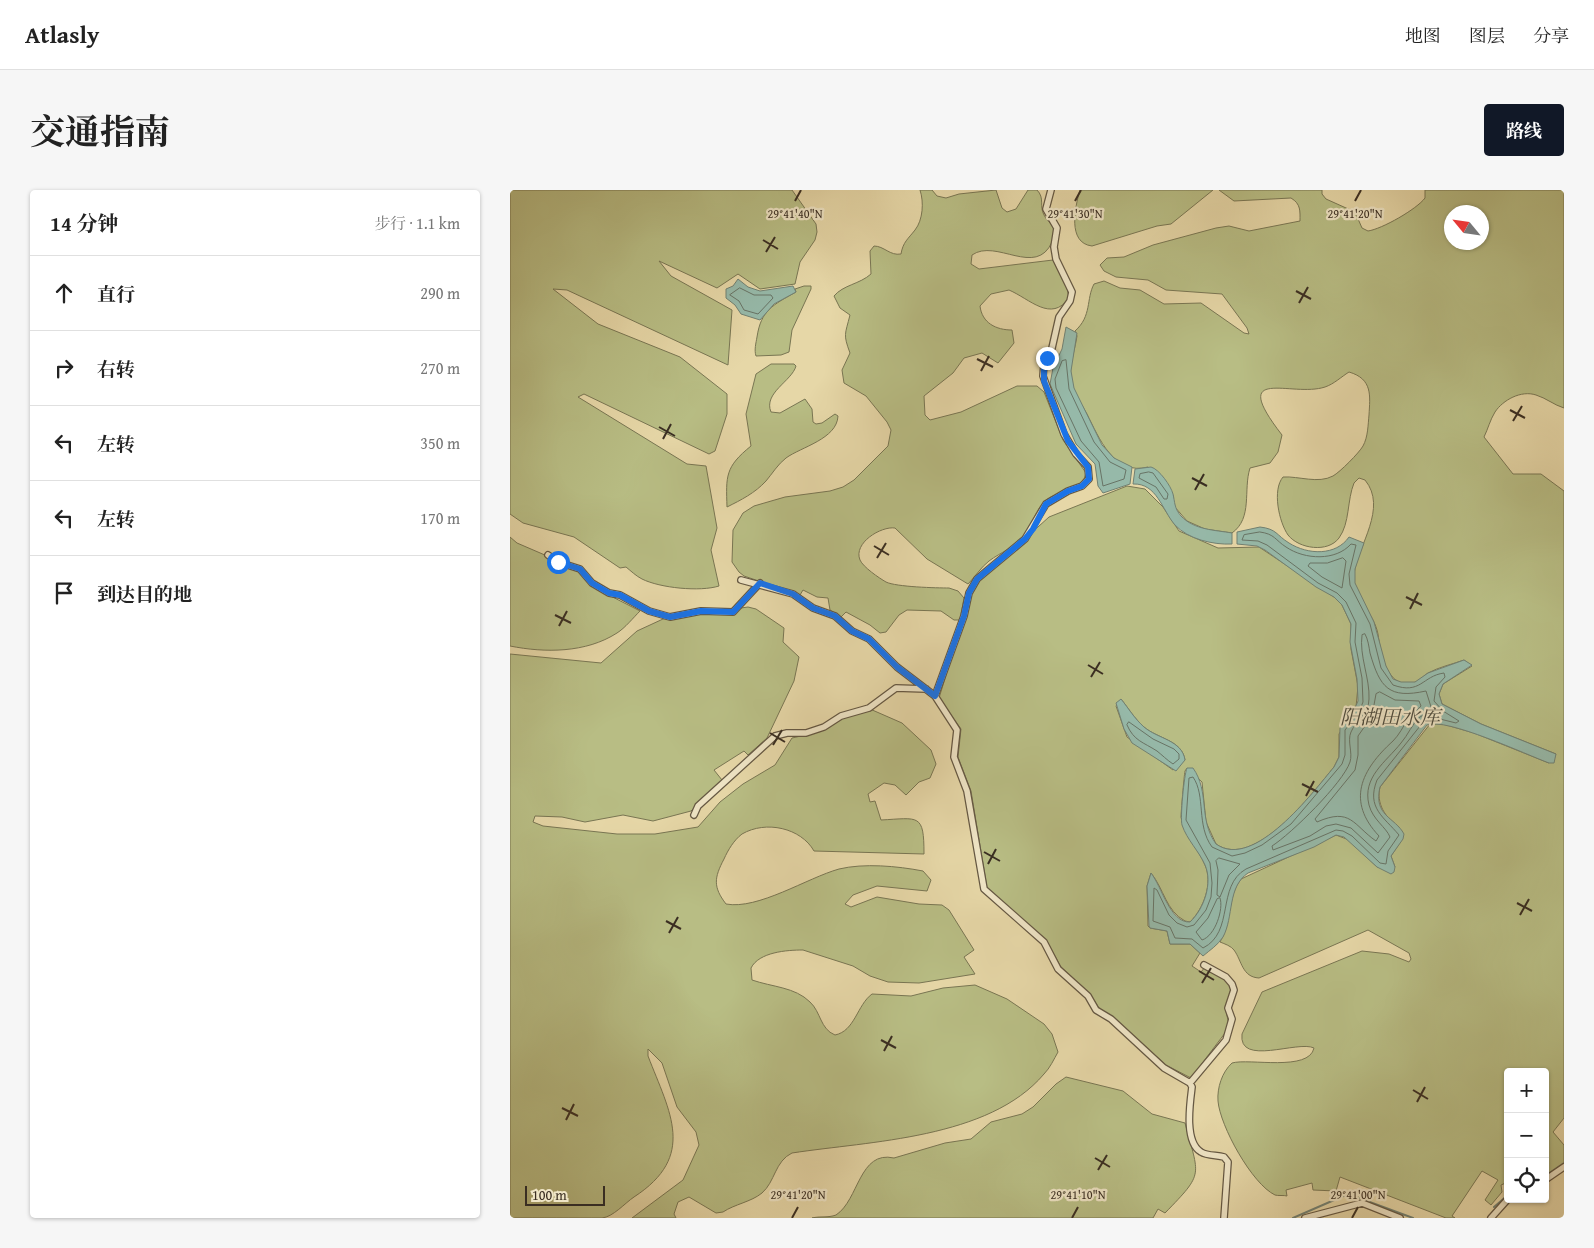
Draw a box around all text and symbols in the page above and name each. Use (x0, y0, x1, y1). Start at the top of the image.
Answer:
text: Atlasly (25, 17, 99, 52)
text: 地图 (1405, 22, 1441, 49)
text: 图层 (1469, 22, 1505, 49)
text: 分享 (1533, 22, 1569, 49)
button: 路线 (1484, 104, 1564, 156)
text: 交通指南 (30, 106, 170, 157)
text: 29°41'40"N (767, 205, 823, 222)
text: 29°41'30"N (1047, 205, 1103, 222)
text: 29°41'20"N (1327, 205, 1383, 222)
north arrow (1444, 205, 1489, 250)
text: 14 分钟 (50, 208, 118, 239)
text: 步行 · 1.1 km (374, 211, 460, 235)
icon: ahead (50, 279, 78, 307)
text: 直行 (97, 280, 135, 308)
text: 290 m (420, 281, 460, 305)
route end (1036, 347, 1059, 370)
icon: right (50, 354, 78, 382)
text: 右转 (97, 355, 135, 383)
text: 270 m (420, 356, 460, 380)
icon: left (50, 429, 78, 457)
text: 左转 (97, 430, 135, 458)
text: 350 m (420, 431, 460, 455)
icon: left (50, 504, 78, 532)
text: 左转 (97, 505, 135, 533)
text: 170 m (420, 506, 460, 530)
route start (547, 551, 570, 574)
icon: arrive (50, 579, 78, 607)
text: 到达目的地 (97, 580, 192, 608)
water label: 阳湖田水库 (1340, 702, 1443, 731)
map controls (1504, 1068, 1549, 1203)
button: + (1504, 1068, 1549, 1113)
button: − (1504, 1113, 1549, 1158)
button: locate (1504, 1158, 1549, 1203)
scale bar (525, 1183, 605, 1206)
text: 100 m (532, 1185, 567, 1205)
text: 29°41'20"N (770, 1186, 826, 1203)
text: 29°41'10"N (1050, 1186, 1106, 1203)
text: 29°41'00"N (1330, 1186, 1386, 1203)

